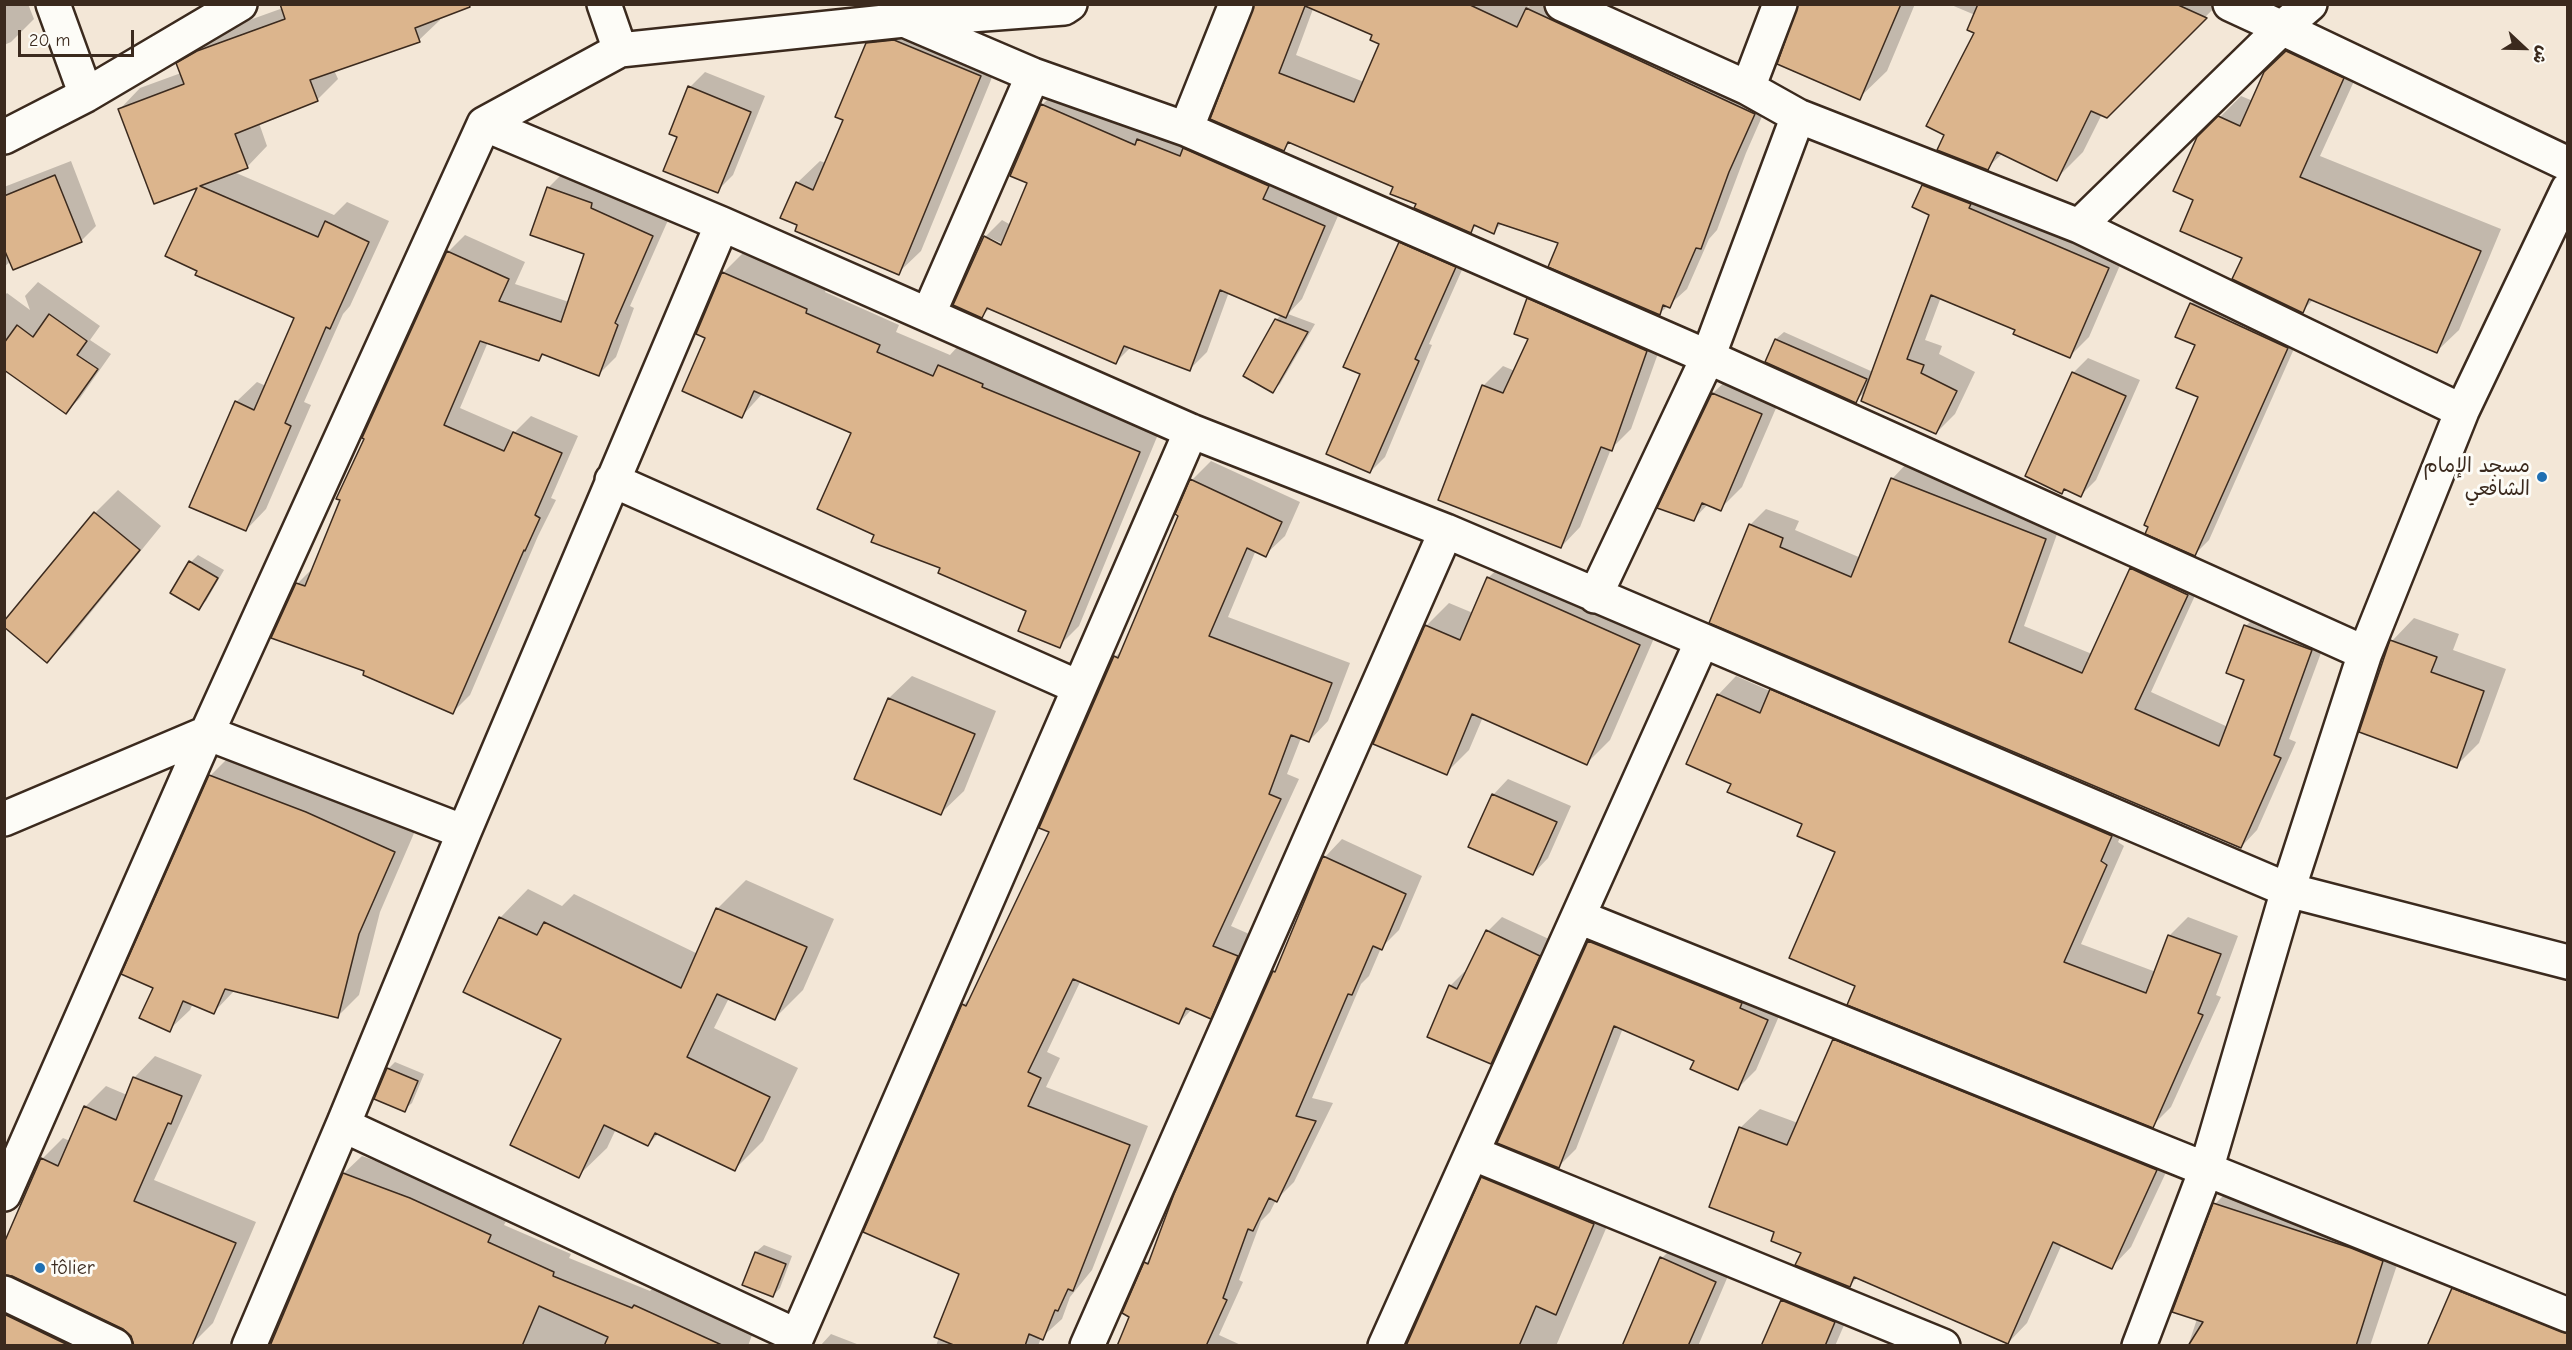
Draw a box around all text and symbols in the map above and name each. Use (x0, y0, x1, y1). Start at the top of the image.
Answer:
scale bar (21, 18, 136, 56)
north arrow (2494, 18, 2554, 78)
text: 20 m (29, 30, 70, 51)
text: ش (2529, 43, 2552, 66)
place label: مسجد الإمام الشافعي (2423, 454, 2530, 501)
marker: مسجد الإمام الشافعي (2535, 470, 2549, 484)
place label: tôlier (52, 1256, 95, 1280)
marker: tôlier (33, 1261, 47, 1275)

